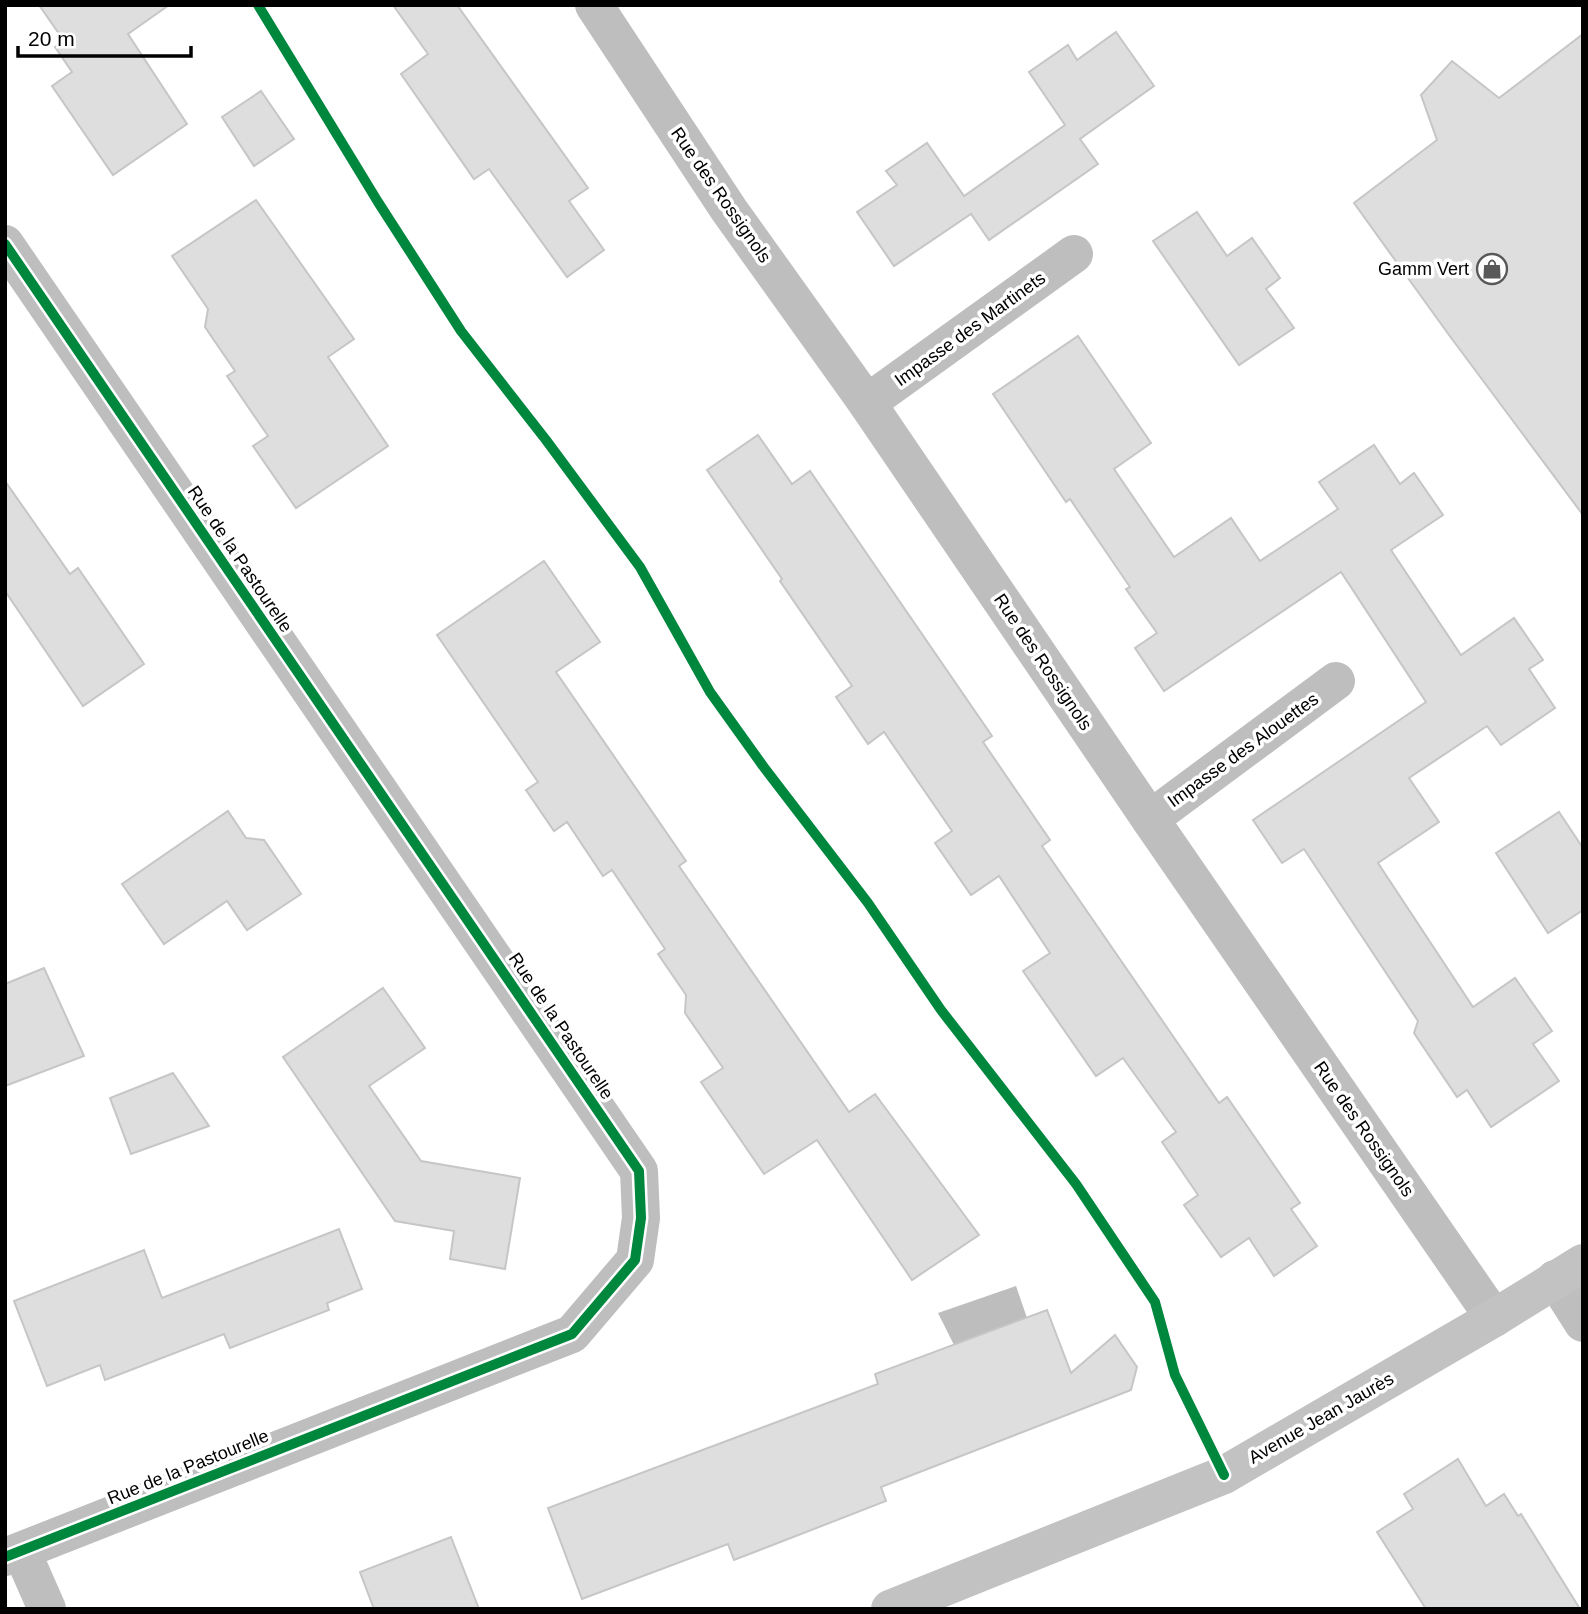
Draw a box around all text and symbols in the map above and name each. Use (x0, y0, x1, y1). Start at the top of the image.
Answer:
scale bar (18, 14, 191, 58)
text: 20 m (28, 27, 75, 50)
street label: Rue des Rossignols (667, 124, 775, 266)
shop icon: Gamm Vert (1475, 252, 1509, 286)
place label: Gamm Vert (1378, 259, 1469, 279)
street label: Impasse des Martinets (891, 268, 1049, 390)
street label: Rue de la Pastourelle (184, 482, 296, 636)
street label: Rue des Rossignols (990, 590, 1096, 734)
street label: Impasse des Alouettes (1164, 689, 1322, 811)
street label: Rue de la Pastourelle (505, 949, 617, 1103)
street label: Rue des Rossignols (1310, 1058, 1418, 1200)
street label: Avenue Jean Jaurès (1245, 1368, 1397, 1468)
street label: Rue de la Pastourelle (104, 1425, 272, 1509)

